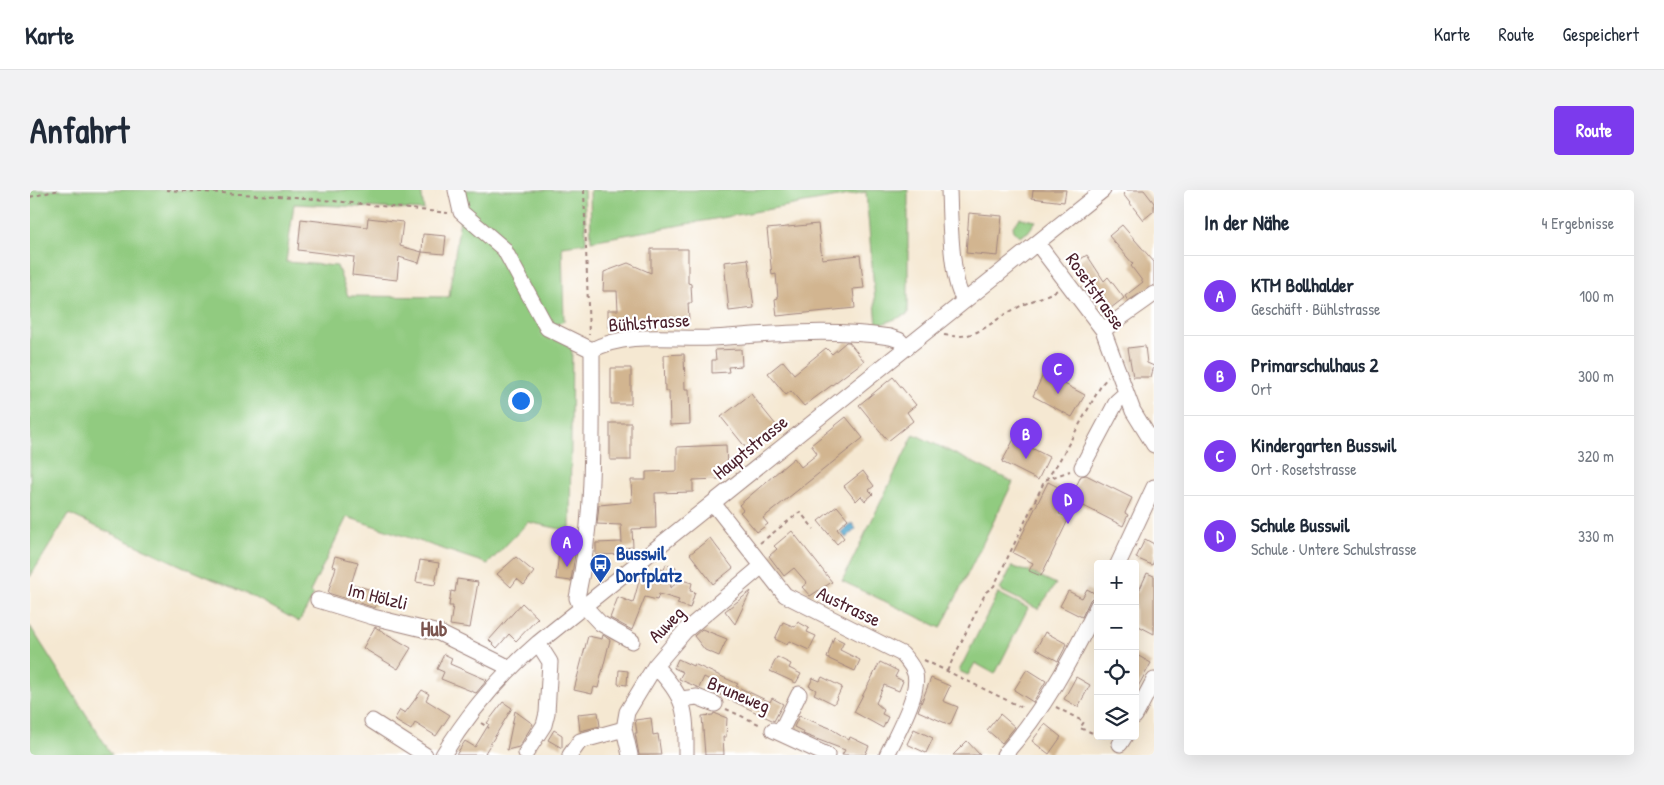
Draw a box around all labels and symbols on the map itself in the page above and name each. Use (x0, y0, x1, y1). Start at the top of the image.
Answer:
street label: Rosetstrasse (1060, 247, 1132, 335)
street label: Bühlstrasse (608, 306, 691, 338)
pin: C (1042, 353, 1074, 394)
your location (508, 388, 534, 414)
street label: Hauptstrasse (707, 408, 793, 485)
pin: B (1010, 418, 1042, 459)
pin: D (1052, 483, 1084, 524)
pin: A (551, 526, 583, 567)
place label: Busswil Dorfplatz (616, 540, 683, 589)
bus stop icon: Busswil Dorfplatz (588, 552, 612, 583)
street label: Im Hölzli (345, 576, 411, 616)
street label: Austrasse (813, 579, 886, 633)
street label: Auweg (642, 600, 690, 648)
district label: Hub (421, 614, 448, 643)
street label: Bruneweg (704, 669, 774, 719)

